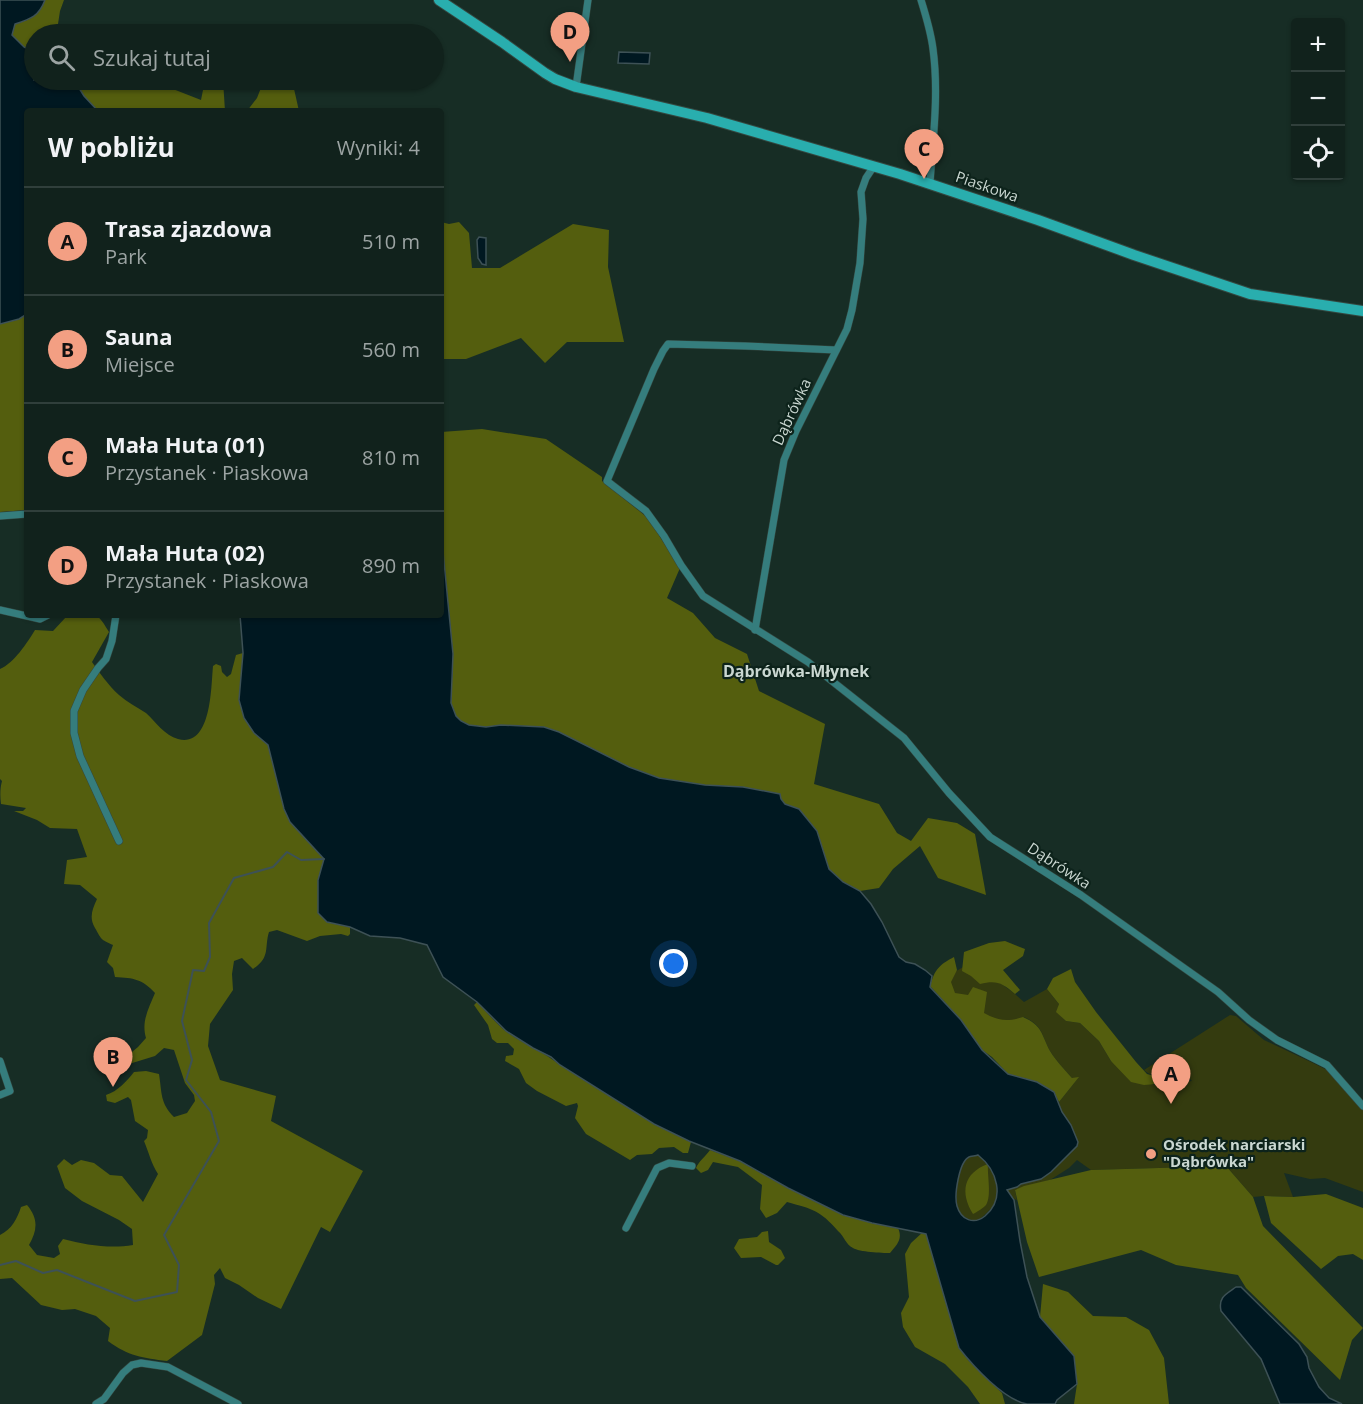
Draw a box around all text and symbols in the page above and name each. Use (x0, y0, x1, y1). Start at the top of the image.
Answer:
pin: D (550, 13, 590, 62)
map controls (1291, 18, 1345, 180)
button: + (1291, 18, 1345, 72)
search box (24, 24, 444, 90)
icon: search (45, 41, 78, 74)
text: Szukaj tutaj (93, 42, 211, 72)
button: − (1291, 72, 1345, 126)
button: locate (1291, 126, 1345, 180)
text: W pobliżu (48, 129, 175, 165)
pin: C (904, 130, 944, 179)
text: Wyniki: 4 (337, 134, 420, 161)
street label: Piaskowa (953, 166, 1021, 206)
text: Trasa zjazdowa (105, 213, 272, 243)
text: A (61, 228, 74, 255)
text: 510 m (362, 228, 420, 255)
text: Park (105, 243, 147, 270)
text: Sauna (105, 321, 173, 351)
text: B (61, 336, 74, 363)
text: 560 m (362, 336, 420, 363)
text: Miejsce (105, 351, 175, 378)
street label: Dąbrówka (767, 375, 815, 448)
text: Mała Huta (01) (105, 429, 265, 459)
text: C (61, 444, 74, 471)
text: 810 m (362, 444, 420, 471)
text: Przystanek · Piaskowa (105, 459, 309, 486)
text: Mała Huta (02) (105, 537, 265, 567)
text: D (60, 552, 75, 579)
text: 890 m (362, 552, 420, 579)
text: Przystanek · Piaskowa (105, 567, 309, 594)
district label: Dąbrówka-Młynek (723, 660, 869, 682)
street label: Dąbrówka (1024, 837, 1095, 893)
your location (659, 949, 688, 978)
pin: B (94, 1038, 132, 1087)
pin: A (1152, 1054, 1190, 1104)
place label: Ośrodek narciarski "Dąbrówka" (1163, 1134, 1305, 1171)
marker: Ośrodek narciarski "Dąbrówka" (1144, 1147, 1158, 1161)

